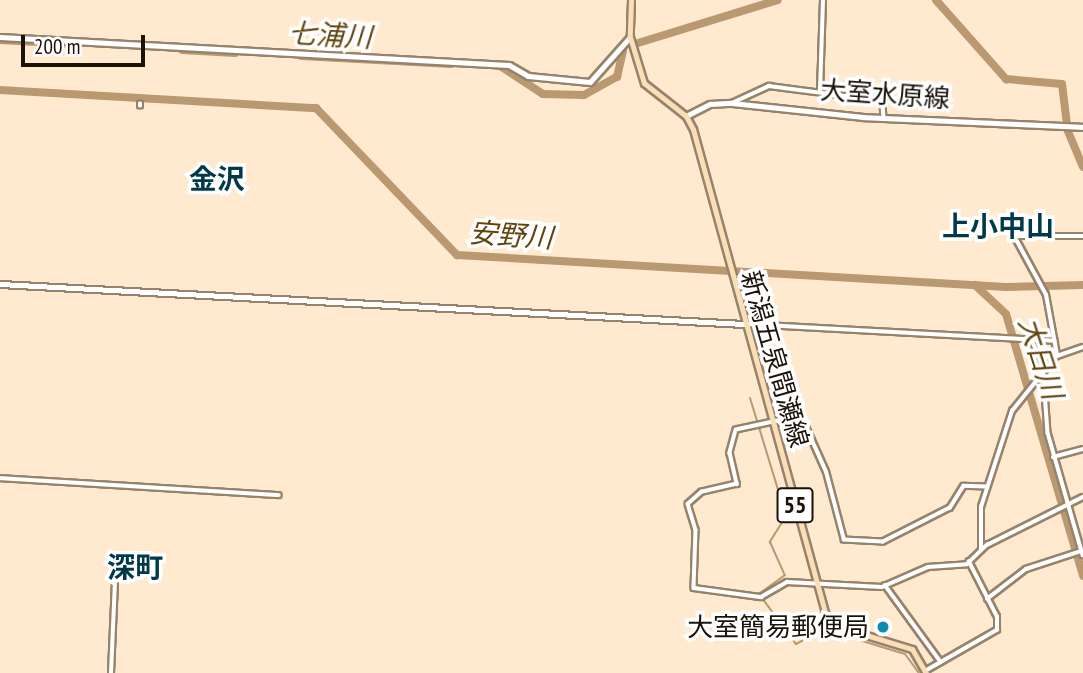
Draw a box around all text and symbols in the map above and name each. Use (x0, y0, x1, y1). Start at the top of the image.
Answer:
water label: 七浦川 (287, 16, 373, 54)
scale bar (24, 21, 149, 65)
text: 200 m (34, 33, 80, 60)
street label: 大室水原線 (819, 74, 951, 114)
district label: 金沢 (189, 162, 245, 196)
district label: 上小中山 (942, 209, 1054, 243)
water label: 安野川 (468, 215, 554, 255)
street label: 新潟五泉間瀬線 (735, 267, 815, 451)
water label: 大日川 (1012, 313, 1070, 403)
road number: 55 (776, 484, 814, 526)
district label: 深町 (107, 550, 163, 584)
place label: 大室簡易郵便局 (687, 611, 869, 643)
marker: 大室簡易郵便局 (875, 619, 891, 635)

